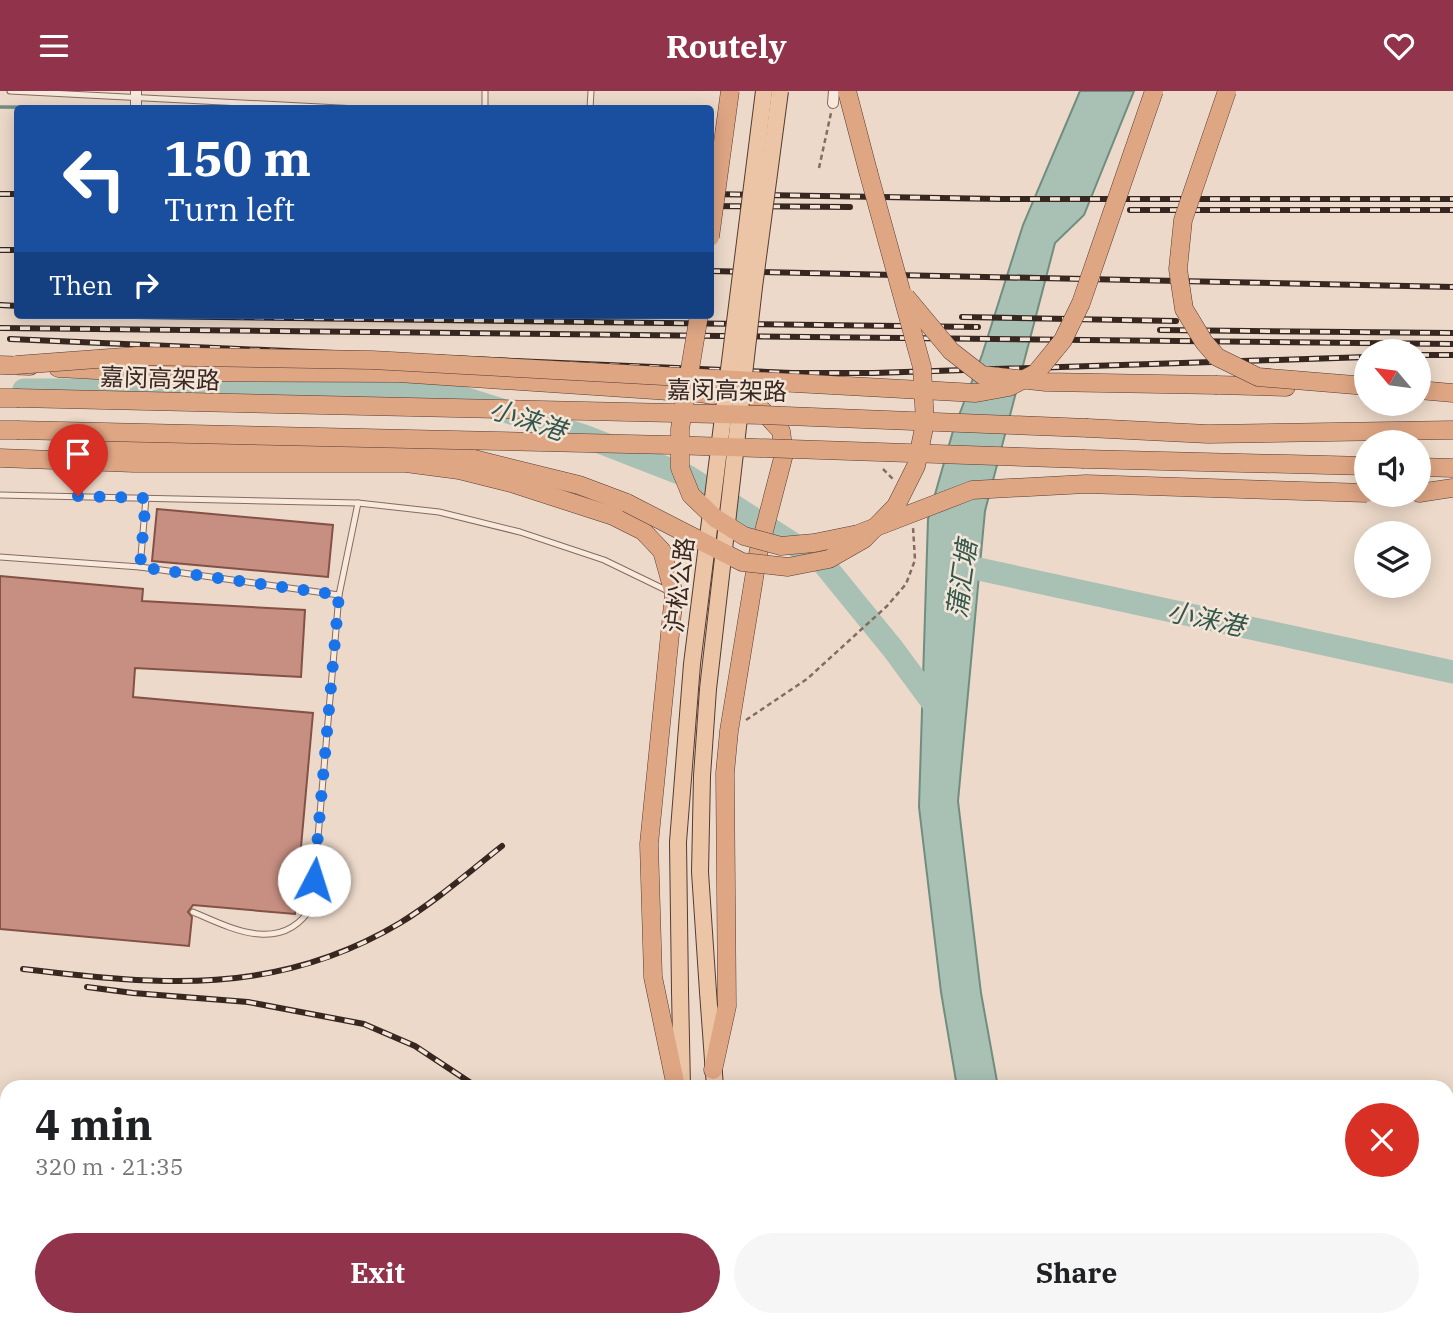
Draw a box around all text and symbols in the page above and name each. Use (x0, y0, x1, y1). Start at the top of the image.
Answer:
text: Routely (666, 25, 787, 67)
icon: menu (35, 27, 73, 65)
icon: heart (1380, 27, 1418, 65)
text: 150 m (164, 126, 311, 189)
icon: left (49, 133, 140, 224)
text: Turn left (164, 188, 295, 230)
icon: right (127, 266, 165, 304)
text: Then (49, 268, 113, 302)
north arrow (1354, 339, 1432, 417)
map controls (1354, 339, 1431, 598)
street label: 嘉闵高架路 (99, 360, 221, 396)
street label: 嘉闵高架路 (667, 373, 787, 407)
water label: 小涞港 (486, 391, 574, 448)
pin (48, 424, 108, 496)
button: sound (1354, 430, 1431, 507)
icon: arrive (59, 435, 97, 473)
button: layers (1354, 521, 1431, 598)
water label: 蒲汇塘 (939, 534, 984, 620)
street label: 沪松公路 (657, 535, 701, 635)
water label: 小涞港 (1164, 593, 1252, 644)
position arrow (277, 843, 351, 917)
text: 4 min (35, 1097, 153, 1152)
button: close (1345, 1103, 1419, 1177)
text: 320 m · 21:35 (35, 1151, 184, 1181)
button: Exit (35, 1233, 720, 1313)
button: Share (734, 1233, 1419, 1313)

